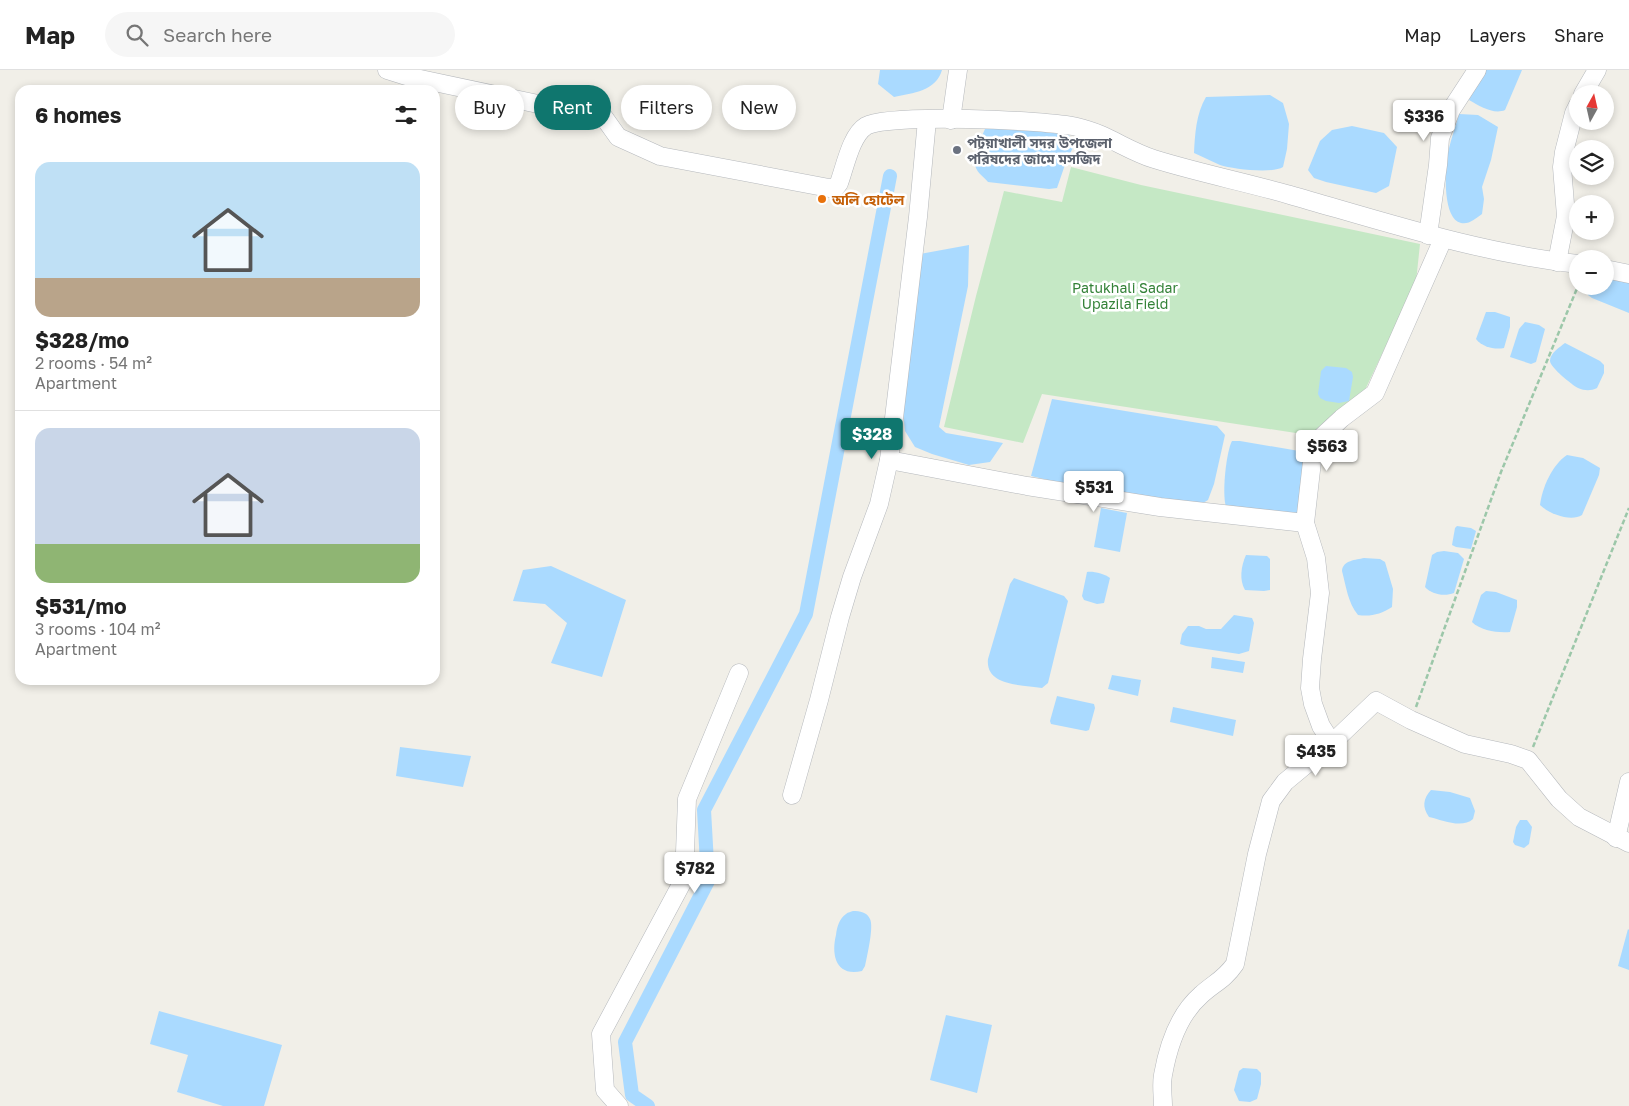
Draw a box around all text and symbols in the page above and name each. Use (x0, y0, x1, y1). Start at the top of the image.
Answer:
search box (105, 12, 455, 57)
text: Map (25, 20, 75, 49)
icon: search (123, 21, 151, 49)
text: Search here (163, 23, 272, 46)
text: Map (1404, 24, 1441, 46)
text: Layers (1469, 24, 1526, 46)
text: Share (1554, 24, 1604, 46)
chip: Buy (455, 85, 524, 130)
chip: Rent (534, 85, 611, 130)
chip: Filters (621, 85, 712, 130)
chip: New (722, 85, 796, 130)
north arrow (1569, 85, 1614, 130)
map controls (1569, 85, 1614, 295)
pin: $336 (1394, 100, 1454, 142)
icon: filters (392, 101, 420, 129)
text: 6 homes (35, 102, 121, 128)
text: $336 (1404, 106, 1444, 126)
place label: পটুয়াখালী সদর উপজেলা পরিষদের জামে মসজিদ (967, 134, 1113, 167)
button: layers (1569, 140, 1614, 185)
marker: পটুয়াখালী সদর উপজেলা পরিষদের জামে মসজিদ (951, 144, 963, 156)
place label: অলি হোটেল (831, 191, 905, 208)
marker: অলি হোটেল (816, 193, 828, 205)
icon: home (183, 195, 273, 285)
button: + (1569, 195, 1614, 240)
button: − (1569, 250, 1614, 295)
park label: Patukhali Sadar Upazila Field (1072, 279, 1178, 312)
text: $328/mo (35, 327, 129, 353)
text: 2 rooms · 54 m² (35, 353, 152, 373)
text: Apartment (35, 373, 117, 393)
pin: $328 (842, 418, 902, 460)
text: $328 (852, 424, 892, 444)
pin: $563 (1297, 430, 1357, 472)
text: $563 (1307, 436, 1347, 456)
icon: home (183, 460, 273, 550)
pin: $531 (1064, 470, 1124, 513)
text: $531 (1075, 477, 1113, 497)
text: $531/mo (35, 593, 127, 619)
text: 3 rooms · 104 m² (35, 619, 160, 639)
text: Apartment (35, 639, 117, 659)
pin: $435 (1286, 734, 1346, 777)
text: $435 (1296, 741, 1336, 761)
pin: $782 (665, 852, 725, 894)
text: $782 (675, 858, 715, 878)

